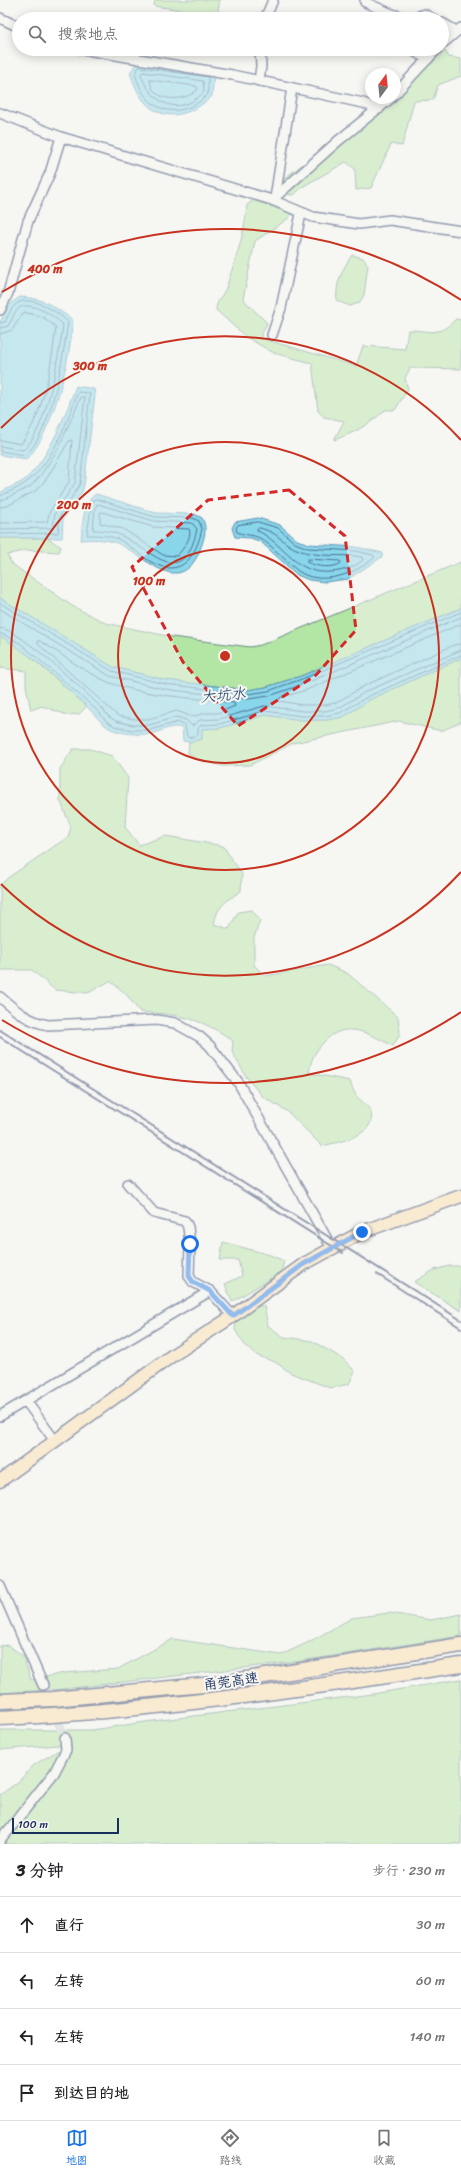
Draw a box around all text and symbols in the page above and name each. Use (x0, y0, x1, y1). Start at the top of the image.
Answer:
search box (12, 12, 449, 56)
text: 搜索地点 (58, 21, 118, 47)
icon: search (26, 23, 48, 45)
north arrow (365, 68, 401, 104)
text: 400 m (26, 258, 63, 280)
text: 300 m (72, 355, 108, 377)
text: 200 m (56, 494, 92, 516)
text: 100 m (133, 570, 166, 592)
centre of rings (218, 649, 232, 663)
water label: 大坑水 (199, 680, 248, 710)
route end (353, 1223, 371, 1241)
route start (181, 1235, 199, 1253)
street label: 甬莞高速 (202, 1665, 261, 1698)
text: 100 m (18, 1815, 48, 1834)
scale bar (12, 1816, 119, 1835)
text: 3 分钟 (16, 1855, 64, 1885)
text: 步行 · 230 m (373, 1859, 445, 1882)
text: 直行 (54, 1912, 84, 1938)
text: 30 m (416, 1913, 445, 1936)
icon: ahead (16, 1914, 38, 1936)
text: 左转 (54, 1968, 84, 1994)
text: 60 m (416, 1969, 445, 1992)
icon: left (16, 1970, 38, 1992)
text: 左转 (54, 2024, 84, 2050)
text: 140 m (410, 2025, 445, 2048)
icon: left (16, 2026, 38, 2048)
text: 到达目的地 (54, 2080, 129, 2106)
icon: arrive (16, 2082, 38, 2104)
tab: 地图 (66, 2127, 88, 2170)
tab: 路线 (219, 2127, 241, 2170)
tab: 收藏 (373, 2127, 395, 2170)

